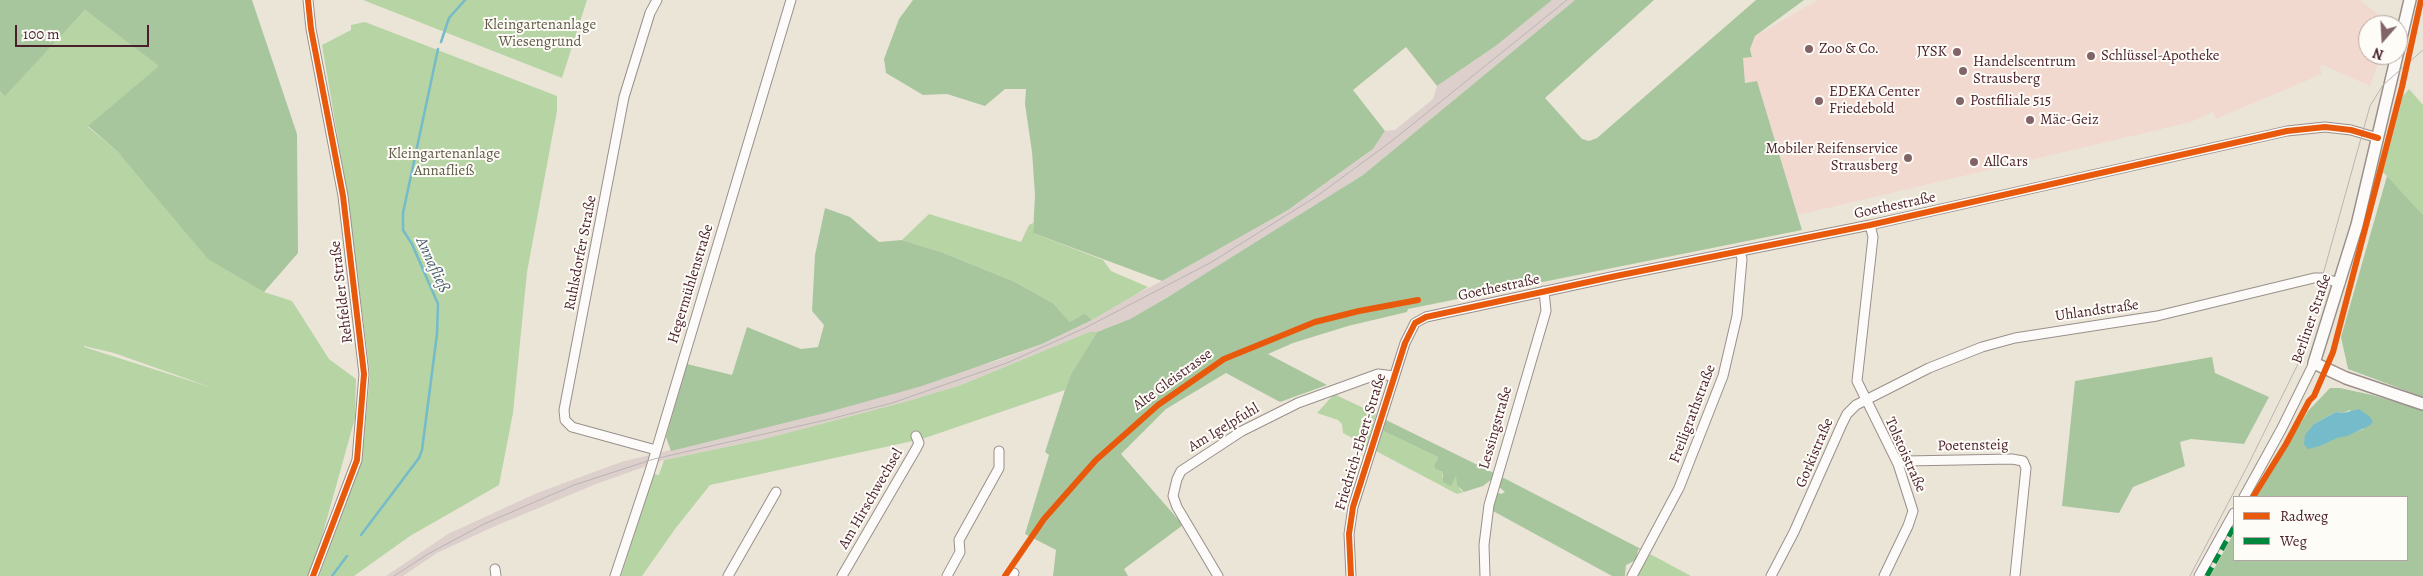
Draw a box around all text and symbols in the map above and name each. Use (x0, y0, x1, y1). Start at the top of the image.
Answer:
scale bar (18, 15, 151, 47)
north arrow (2358, 15, 2408, 65)
park label: Kleingartenanlage Wiesengrund (484, 16, 596, 51)
text: 100 m (23, 24, 60, 44)
place label: Zoo & Co. (1819, 40, 1879, 58)
marker: Zoo & Co. (1803, 43, 1815, 55)
place label: JYSK (1917, 43, 1947, 61)
text: N (2370, 43, 2386, 64)
marker: JYSK (1951, 46, 1963, 58)
place label: Schlüssel-Apotheke (2101, 47, 2220, 65)
marker: Schlüssel-Apotheke (2085, 50, 2097, 62)
place label: Handelscentrum Strausberg (1973, 53, 2076, 88)
marker: Handelscentrum Strausberg (1957, 65, 1969, 77)
place label: EDEKA Center Friedebold (1829, 83, 1920, 118)
place label: Postfiliale 515 (1970, 92, 2051, 110)
marker: EDEKA Center Friedebold (1813, 95, 1825, 107)
marker: Postfiliale 515 (1954, 95, 1966, 107)
place label: Mäc-Geiz (2040, 111, 2099, 129)
marker: Mäc-Geiz (2024, 114, 2036, 126)
place label: Mobiler Reifenservice Strausberg (1765, 140, 1898, 175)
park label: Kleingartenanlage Annafließ (388, 145, 500, 180)
marker: Mobiler Reifenservice Strausberg (1902, 152, 1914, 164)
place label: AllCars (1984, 153, 2028, 171)
marker: AllCars (1968, 156, 1980, 168)
street label: Goethestraße (1853, 189, 1937, 223)
street label: Ruhlsdorfer Straße (561, 194, 601, 312)
street label: Hegermühlenstraße (664, 222, 718, 346)
water label: Annafließ (411, 234, 453, 296)
street label: Rehfelder Straße (327, 240, 357, 344)
street label: Goethestraße (1457, 271, 1541, 305)
street label: Berliner Straße (2288, 272, 2336, 366)
street label: Uhlandstraße (2054, 296, 2140, 326)
street label: Alte Gleistrasse (1130, 345, 1216, 415)
street label: Freiligrathstraße (1666, 362, 1720, 466)
street label: Friedrich-Ebert-Straße (1332, 371, 1390, 513)
street label: Lessingstraße (1476, 384, 1516, 472)
street label: Am Igelpfuhl (1185, 400, 1263, 456)
street label: Tolstoistraße (1880, 415, 1930, 495)
street label: Gorkistraße (1792, 416, 1838, 490)
street label: Poetensteig (1937, 436, 2009, 456)
street label: Am Hirschwechsel (835, 446, 907, 552)
legend (2233, 496, 2408, 561)
text: Radweg (2280, 506, 2328, 526)
text: Weg (2280, 531, 2307, 551)

